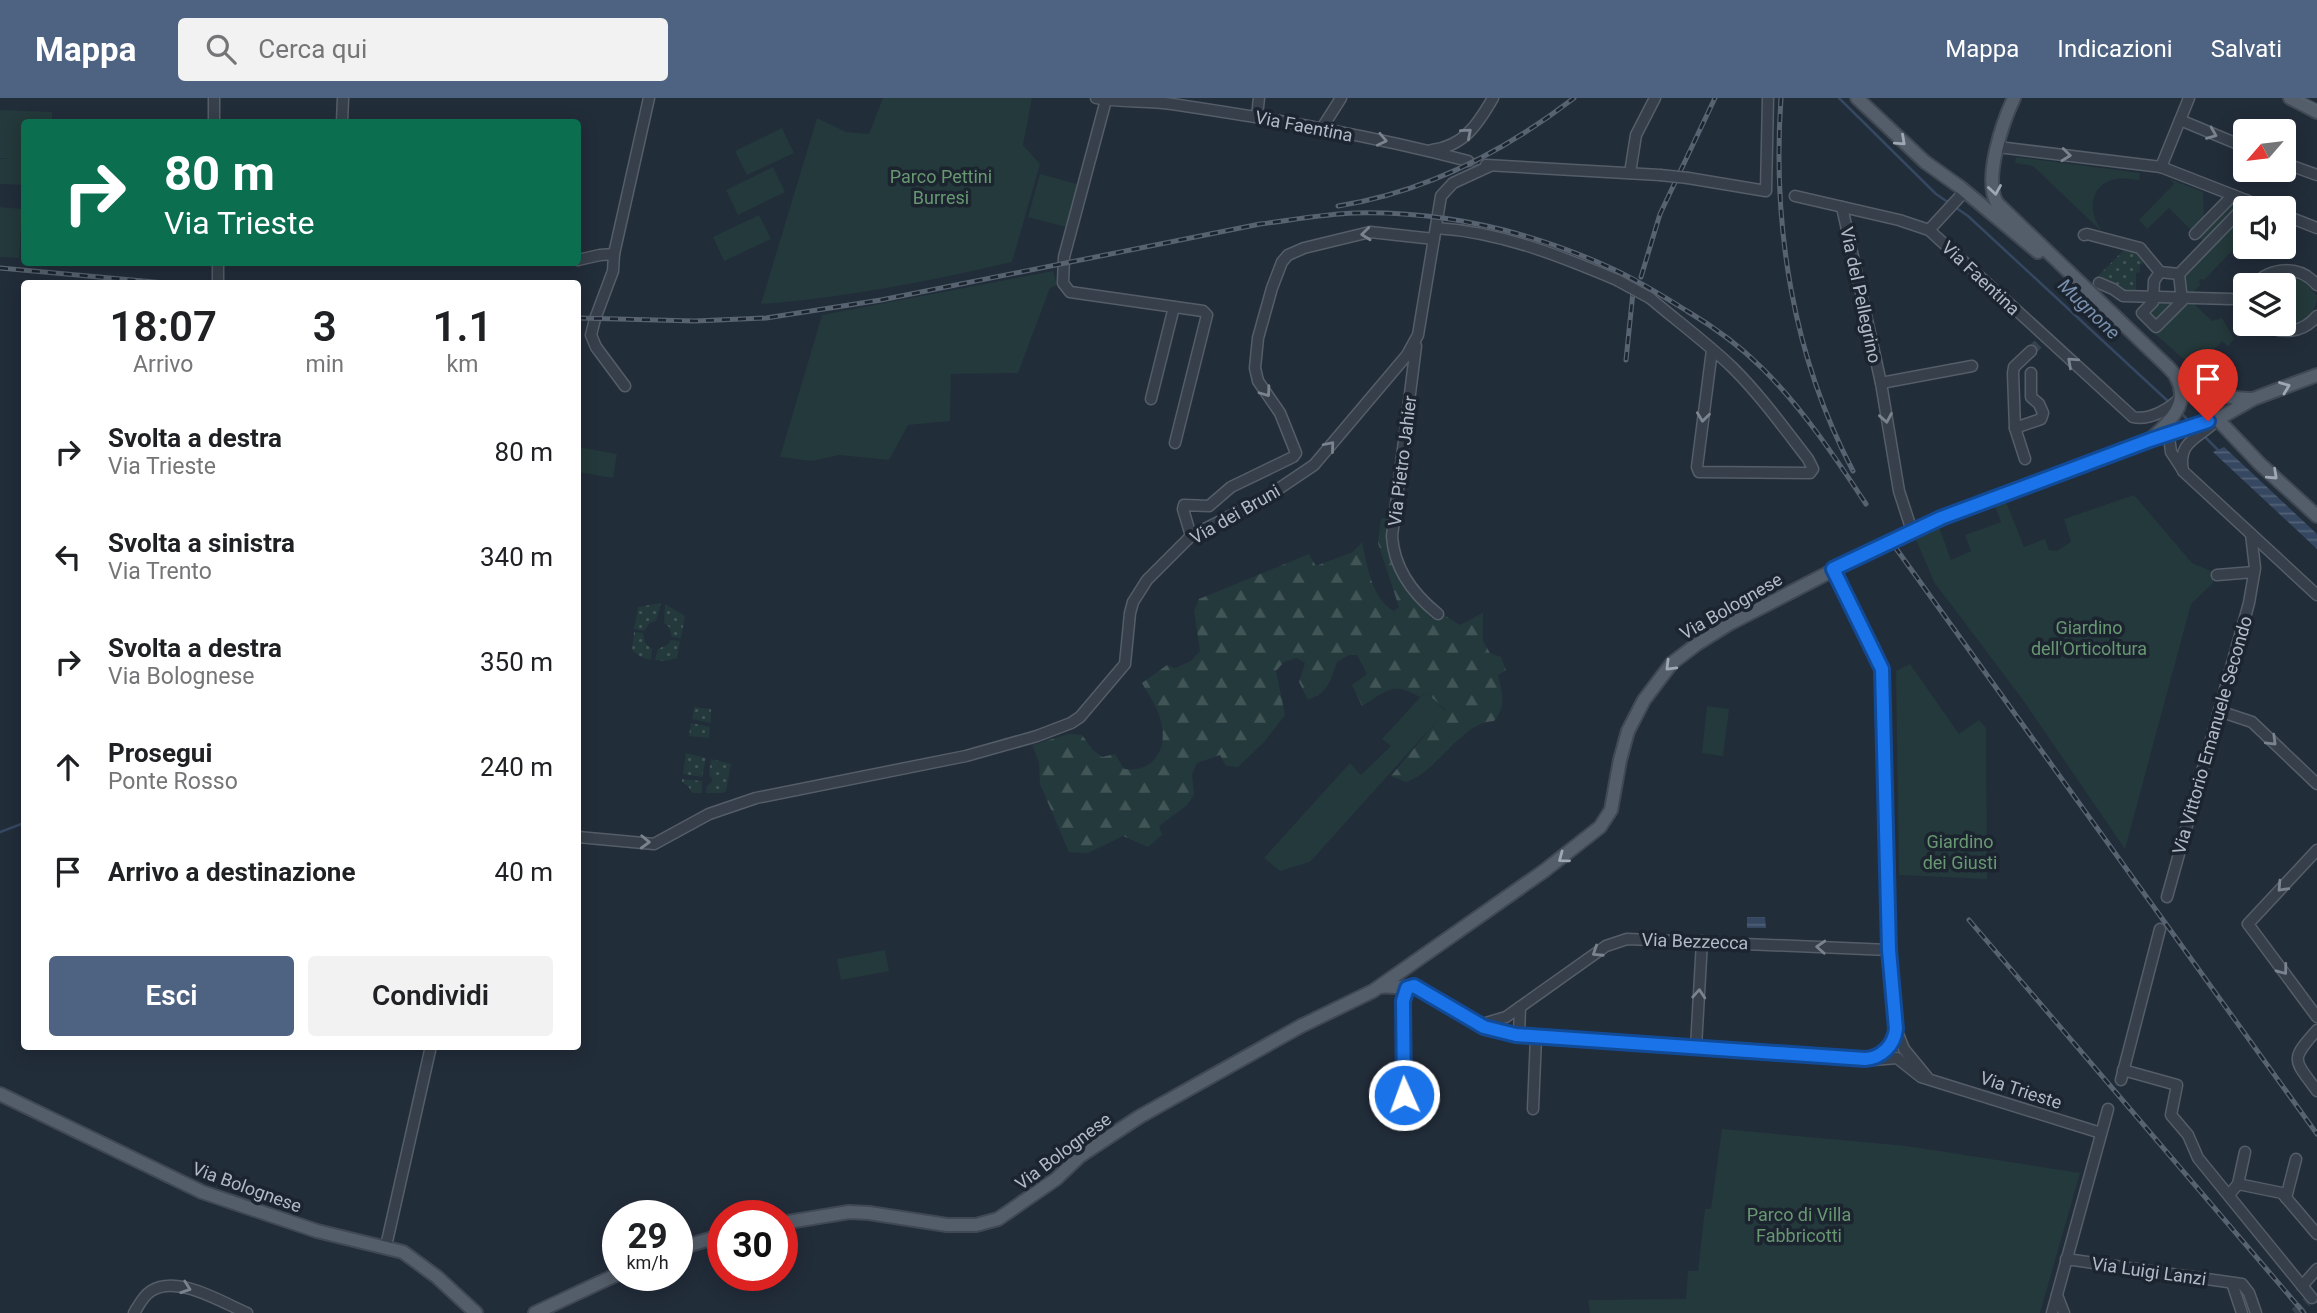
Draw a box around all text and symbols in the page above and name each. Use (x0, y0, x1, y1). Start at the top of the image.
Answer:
search box (178, 18, 668, 81)
text: Mappa (35, 30, 136, 69)
icon: search (202, 30, 240, 68)
text: Cerca qui (258, 34, 367, 64)
text: Mappa (1945, 35, 2019, 63)
text: Indicazioni (2057, 35, 2173, 63)
text: Salvati (2211, 35, 2282, 63)
street label: Via Faentina (1253, 106, 1355, 146)
north arrow (2233, 119, 2296, 182)
map controls (2233, 119, 2296, 336)
one-way arrow (2206, 125, 2218, 139)
one-way arrow (1459, 129, 1472, 141)
one-way arrow (1376, 132, 1388, 147)
one-way arrow (1893, 133, 1906, 146)
text: 80 m (164, 145, 275, 202)
icon: right (49, 147, 140, 238)
one-way arrow (2060, 148, 2072, 163)
park label: Parco Pettini Burresi (890, 166, 992, 208)
one-way arrow (1987, 184, 2002, 196)
button: sound (2233, 196, 2296, 259)
text: Via Trieste (164, 204, 314, 242)
street label: Via del Pellegrino (1836, 225, 1886, 365)
one-way arrow (1360, 226, 1372, 241)
street label: Via Faentina (1938, 237, 2024, 319)
button: layers (2233, 273, 2296, 336)
water label: Mugnone (2053, 274, 2125, 344)
text: 18:07 (110, 302, 217, 351)
text: 3 (313, 302, 337, 351)
text: 1.1 (432, 302, 492, 351)
pin (2178, 349, 2238, 421)
text: Arrivo (133, 351, 193, 378)
text: min (305, 351, 344, 378)
text: km (447, 351, 478, 378)
one-way arrow (2067, 358, 2080, 370)
icon: arrive (2189, 360, 2227, 398)
one-way arrow (2279, 381, 2291, 395)
one-way arrow (1258, 384, 1270, 397)
street label: Via Pietro Jahier (1384, 394, 1420, 528)
one-way arrow (1696, 411, 1711, 423)
one-way arrow (1878, 412, 1893, 424)
text: Svolta a destra (108, 423, 282, 453)
icon: right (49, 433, 87, 471)
text: 80 m (495, 437, 553, 467)
one-way arrow (1322, 442, 1334, 455)
text: Via Trieste (108, 453, 216, 480)
one-way arrow (2265, 467, 2278, 480)
street label: Via dei Bruni (1186, 480, 1284, 548)
text: Svolta a sinistra (108, 528, 295, 558)
icon: left (49, 538, 87, 576)
text: 340 m (480, 542, 553, 572)
text: Via Trento (108, 558, 212, 585)
street label: Via Bolognese (1676, 568, 1786, 644)
street label: Via Vittorio Emanuele Secondo (2168, 613, 2256, 857)
park label: Giardino dell'Orticoltura (2031, 617, 2147, 659)
text: Svolta a destra (108, 633, 282, 663)
icon: right (49, 643, 87, 681)
text: 350 m (480, 647, 553, 677)
one-way arrow (1665, 658, 1678, 671)
text: Via Bolognese (108, 663, 255, 690)
one-way arrow (2264, 732, 2277, 745)
text: Prosegui (108, 738, 212, 768)
icon: ahead (49, 748, 87, 786)
text: 240 m (480, 752, 553, 782)
text: Ponte Rosso (108, 768, 238, 795)
park label: Giardino dei Giusti (1923, 831, 1997, 873)
one-way arrow (640, 834, 651, 849)
one-way arrow (1558, 849, 1570, 862)
icon: arrive (49, 853, 87, 891)
text: Arrivo a destinazione (108, 857, 355, 887)
text: 40 m (495, 857, 553, 887)
one-way arrow (2278, 878, 2291, 891)
street label: Via Bezzecca (1641, 929, 1749, 953)
one-way arrow (1815, 939, 1826, 954)
one-way arrow (1592, 944, 1605, 957)
button: Esci (49, 956, 294, 1036)
button: Condividi (308, 956, 553, 1036)
one-way arrow (2274, 962, 2287, 975)
one-way arrow (1691, 988, 1706, 999)
position arrow (1367, 1058, 1441, 1132)
street label: Via Trieste (1978, 1067, 2064, 1113)
street label: Via Bolognese (1011, 1108, 1115, 1194)
street label: Via Bolognese (190, 1158, 304, 1216)
speed limit sign: 30 (707, 1200, 798, 1291)
park label: Parco di Villa Fabbricotti (1747, 1204, 1851, 1246)
text: 29 (627, 1216, 668, 1257)
text: km/h (626, 1252, 669, 1273)
street label: Via Luigi Lanzi (2090, 1253, 2208, 1289)
one-way arrow (180, 1280, 192, 1294)

